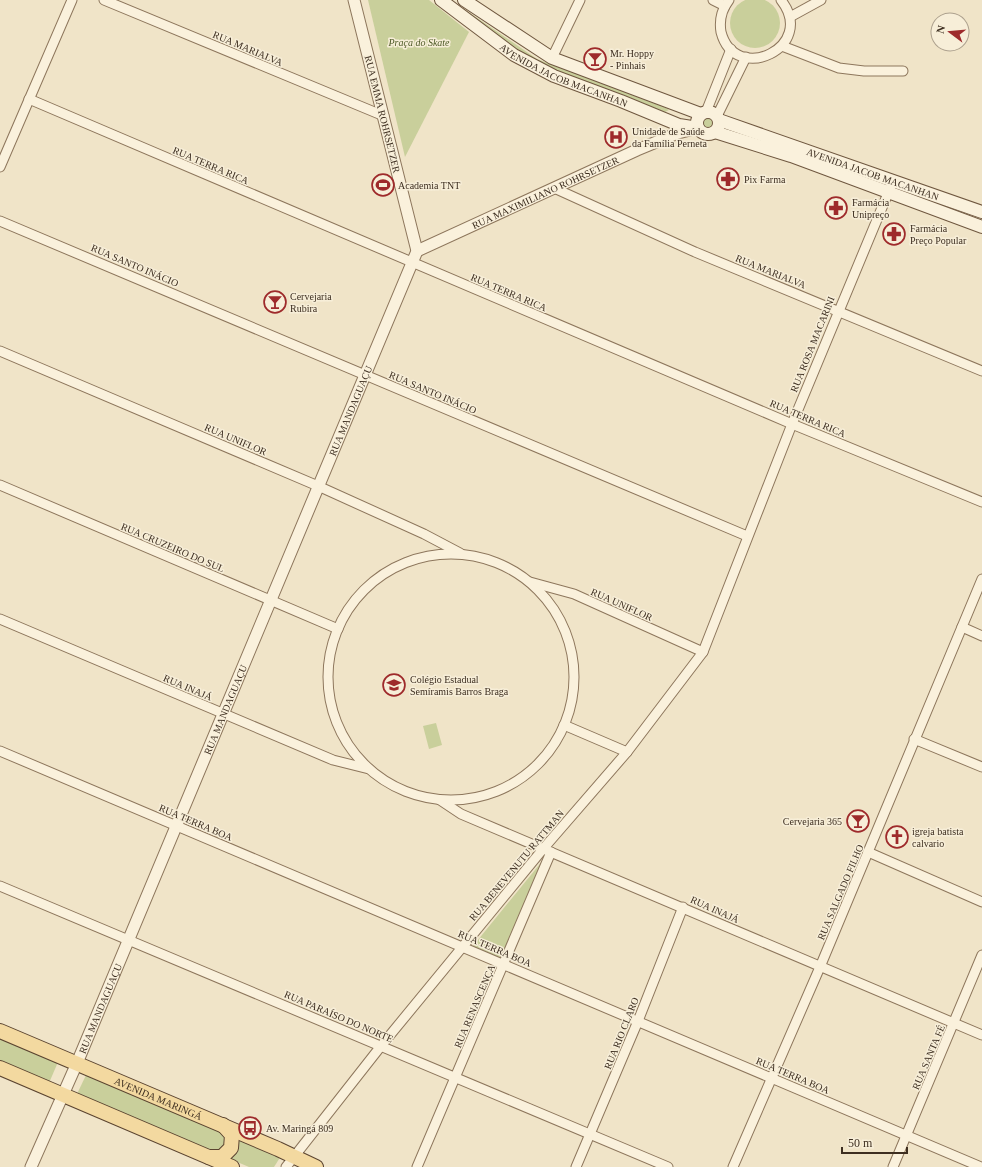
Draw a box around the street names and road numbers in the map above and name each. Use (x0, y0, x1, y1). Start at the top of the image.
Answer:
street label: RUA MARIALVA (211, 29, 285, 68)
street label: AVENIDA JACOB MACANHAN (498, 41, 629, 109)
street label: RUA EMMA ROHRSETZER (363, 54, 403, 174)
street label: RUA TERRA RICA (171, 144, 251, 187)
street label: AVENIDA JACOB MACANHAN (805, 146, 940, 203)
street label: RUA MAXIMILIANO ROHRSETZER (470, 154, 621, 231)
street label: RUA SANTO INÁCIO (90, 242, 180, 289)
street label: RUA MARIALVA (734, 252, 808, 291)
street label: RUA TERRA RICA (469, 271, 549, 314)
street label: RUA ROSA MACARINI (788, 295, 837, 394)
street label: RUA MANDAGUAÇU (327, 363, 375, 457)
street label: RUA SANTO INÁCIO (388, 369, 478, 416)
street label: RUA TERRA RICA (768, 397, 848, 440)
street label: RUA UNIFLOR (203, 421, 269, 458)
street label: RUA CRUZEIRO DO SUL (119, 521, 226, 574)
street label: RUA UNIFLOR (589, 586, 655, 623)
street label: RUA MANDAGUAÇU (202, 662, 250, 756)
street label: RUA INAJÁ (162, 672, 215, 703)
street label: RUA TERRA BOA (157, 802, 235, 843)
street label: RUA BENEVENUTU RATTMAN (467, 808, 566, 923)
street label: RUA SALGADO FILHO (815, 843, 866, 942)
street label: RUA INAJÁ (689, 894, 741, 925)
street label: RUA TERRA BOA (456, 928, 534, 969)
street label: RUA MANDAGUAÇU (77, 961, 124, 1055)
street label: RUA RENASCENÇA (452, 962, 497, 1050)
street label: RUA PARAÍSO DO NORTE (283, 989, 395, 1044)
street label: RUA RIO CLARO (602, 996, 641, 1071)
street label: RUA SANTA FÉ (910, 1023, 947, 1091)
street label: RUA TERRA BOA (754, 1055, 832, 1096)
street label: AVENIDA MARINGÁ (113, 1075, 204, 1122)

